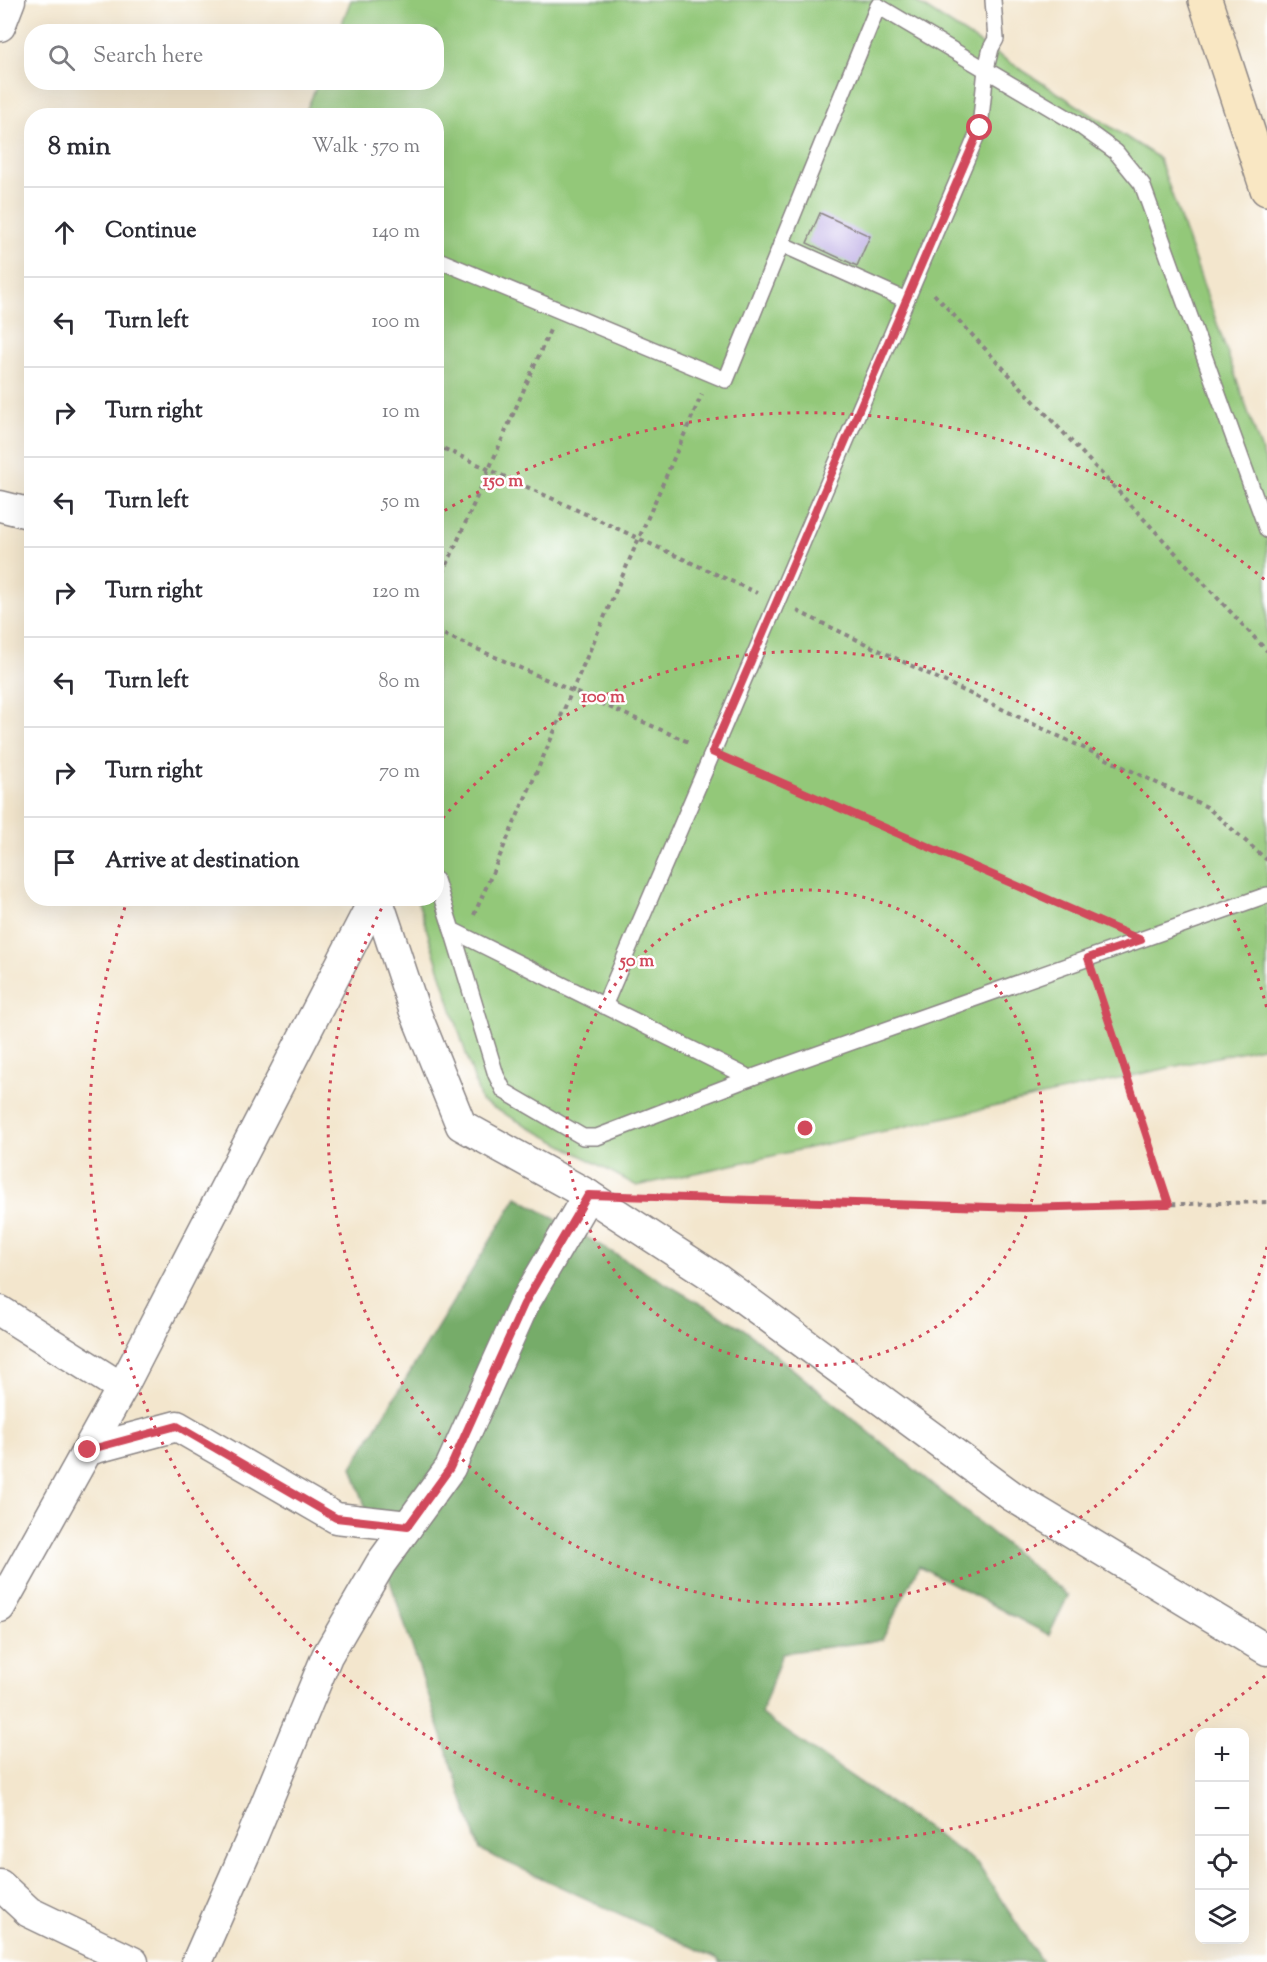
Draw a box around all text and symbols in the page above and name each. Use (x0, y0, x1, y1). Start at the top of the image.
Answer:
search box (24, 24, 444, 90)
icon: search (45, 41, 78, 74)
text: Search here (93, 41, 203, 73)
route start (966, 114, 992, 140)
text: 8 min (48, 129, 111, 166)
text: Walk · 570 m (312, 133, 420, 162)
icon: ahead (48, 216, 81, 249)
text: Continue (105, 216, 196, 248)
text: 140 m (372, 218, 420, 247)
icon: left (48, 306, 81, 339)
text: Turn left (105, 306, 188, 338)
text: 100 m (371, 308, 420, 337)
icon: right (48, 396, 81, 429)
text: Turn right (105, 396, 202, 428)
text: 10 m (382, 398, 420, 427)
text: 150 m (483, 469, 523, 495)
icon: left (48, 486, 81, 519)
text: Turn left (105, 486, 188, 518)
text: 50 m (382, 488, 420, 517)
icon: right (48, 576, 81, 609)
text: Turn right (105, 576, 202, 608)
text: 120 m (372, 578, 420, 607)
icon: left (48, 666, 81, 699)
text: Turn left (105, 666, 188, 698)
text: 80 m (379, 668, 420, 697)
text: 100 m (581, 685, 625, 711)
icon: right (48, 756, 81, 789)
text: Turn right (105, 756, 202, 788)
text: 70 m (379, 758, 420, 787)
icon: arrive (48, 846, 81, 879)
text: Arrive at destination (105, 846, 300, 878)
text: 50 m (618, 949, 654, 975)
centre of rings (795, 1118, 815, 1138)
route end (74, 1436, 100, 1462)
map controls (1195, 1728, 1249, 1944)
button: + (1195, 1728, 1249, 1782)
button: − (1195, 1782, 1249, 1836)
button: locate (1195, 1836, 1249, 1890)
button: layers (1195, 1890, 1249, 1944)

